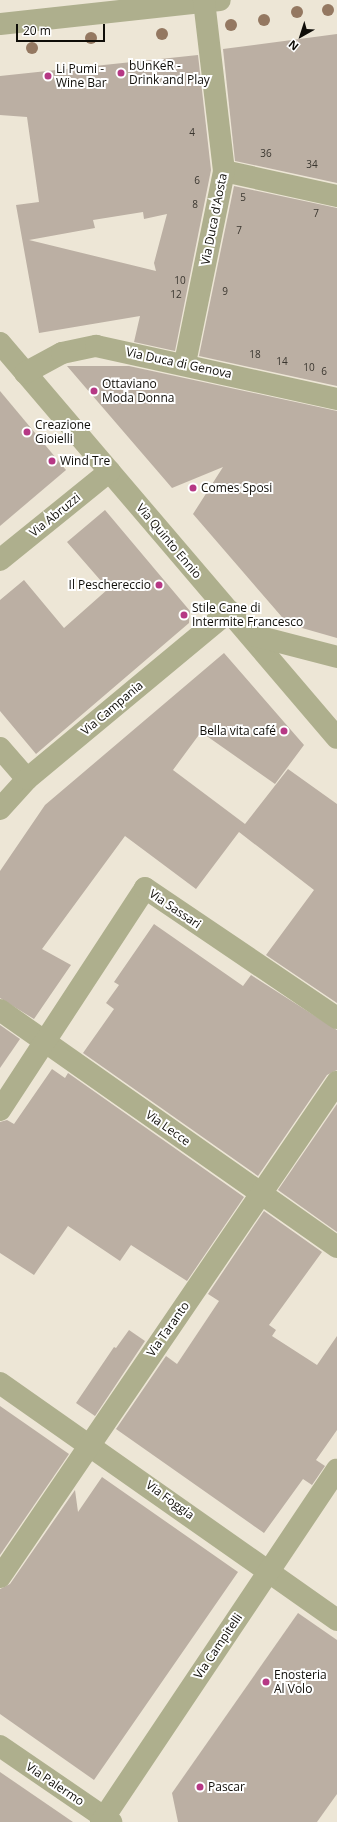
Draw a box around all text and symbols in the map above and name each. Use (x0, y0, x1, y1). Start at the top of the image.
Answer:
scale bar (18, 16, 107, 42)
north arrow (281, 16, 321, 56)
text: 20 m (23, 22, 51, 39)
text: N (285, 37, 301, 54)
place label: bUnKeR - Drink and Play (129, 59, 210, 87)
place label: Li Pumi - Wine Bar (56, 62, 107, 90)
marker: bUnKeR - Drink and Play (116, 68, 126, 78)
marker: Li Pumi - Wine Bar (43, 71, 53, 81)
house number: 4 (189, 127, 195, 139)
house number: 36 (260, 148, 272, 160)
house number: 34 (306, 159, 318, 171)
street label: Via Duca d'Aosta (198, 172, 230, 266)
house number: 6 (194, 175, 200, 187)
house number: 5 (240, 192, 246, 204)
house number: 8 (192, 199, 198, 211)
house number: 7 (313, 208, 319, 220)
house number: 7 (236, 225, 242, 237)
house number: 10 (174, 275, 186, 287)
house number: 9 (222, 286, 228, 298)
house number: 12 (170, 289, 182, 301)
street label: Via Duca di Genova (125, 345, 233, 381)
house number: 18 (249, 349, 261, 361)
house number: 14 (276, 356, 288, 368)
house number: 10 (303, 362, 315, 374)
house number: 6 (321, 366, 327, 378)
place label: Ottaviano Moda Donna (102, 377, 174, 405)
marker: Ottaviano Moda Donna (89, 386, 99, 396)
place label: Creazione Gioielli (35, 418, 91, 446)
marker: Creazione Gioielli (22, 427, 32, 437)
place label: Wind Tre (60, 454, 110, 468)
marker: Wind Tre (47, 456, 57, 466)
place label: Comes Sposi (201, 481, 272, 495)
marker: Comes Sposi (188, 483, 198, 493)
street label: Via Abruzzi (27, 490, 83, 540)
street label: Via Quinto Ennio (133, 501, 205, 581)
place label: Il Peschereccio (69, 578, 151, 592)
marker: Il Peschereccio (154, 580, 164, 590)
place label: Stile Cane di Intermite Francesco (192, 601, 303, 629)
marker: Stile Cane di Intermite Francesco (179, 610, 189, 620)
street label: Via Campania (78, 678, 146, 738)
place label: Bella vita café (199, 724, 276, 738)
marker: Bella vita café (279, 726, 289, 736)
street label: Via Sassari (146, 886, 204, 932)
street label: Via Lecce (143, 1107, 193, 1149)
street label: Via Taranto (144, 1299, 192, 1359)
street label: Via Foggia (143, 1478, 197, 1522)
street label: Via Campitelli (191, 1611, 245, 1681)
place label: Enosteria Al Volo (274, 1668, 327, 1696)
marker: Enosteria Al Volo (261, 1677, 271, 1687)
street label: Via Palermo (23, 1759, 87, 1809)
place label: Pascar (208, 1780, 245, 1794)
marker: Pascar (195, 1782, 205, 1792)

